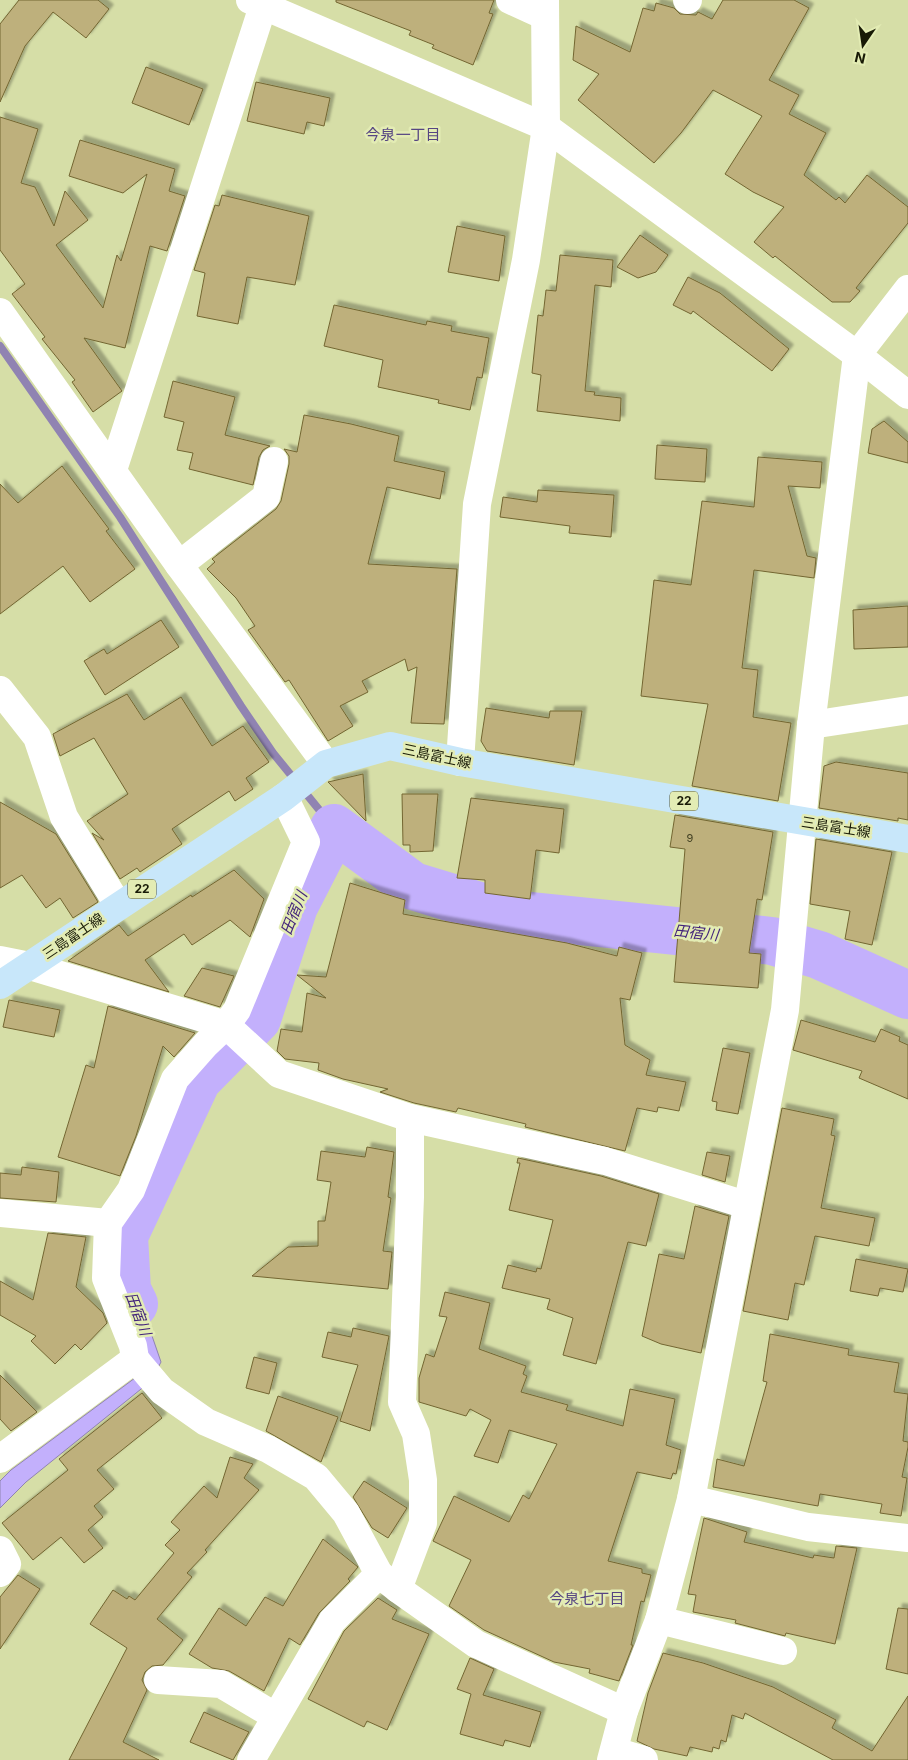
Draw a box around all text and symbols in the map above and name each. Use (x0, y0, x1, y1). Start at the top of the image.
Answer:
north arrow (838, 20, 888, 70)
text: N (853, 49, 867, 68)
district label: 今泉一丁目 (365, 125, 441, 144)
street label: 三島富士線 (401, 740, 473, 771)
road number: 22 (670, 791, 698, 810)
street label: 三島富士線 (800, 813, 872, 840)
house number: 9 (687, 831, 694, 845)
road number: 22 (128, 880, 156, 899)
water label: 田宿川 (276, 887, 312, 937)
street label: 三島富士線 (39, 909, 106, 962)
water label: 田宿川 (673, 921, 721, 945)
water label: 田宿川 (122, 1289, 156, 1340)
district label: 今泉七丁目 (549, 1589, 625, 1608)

